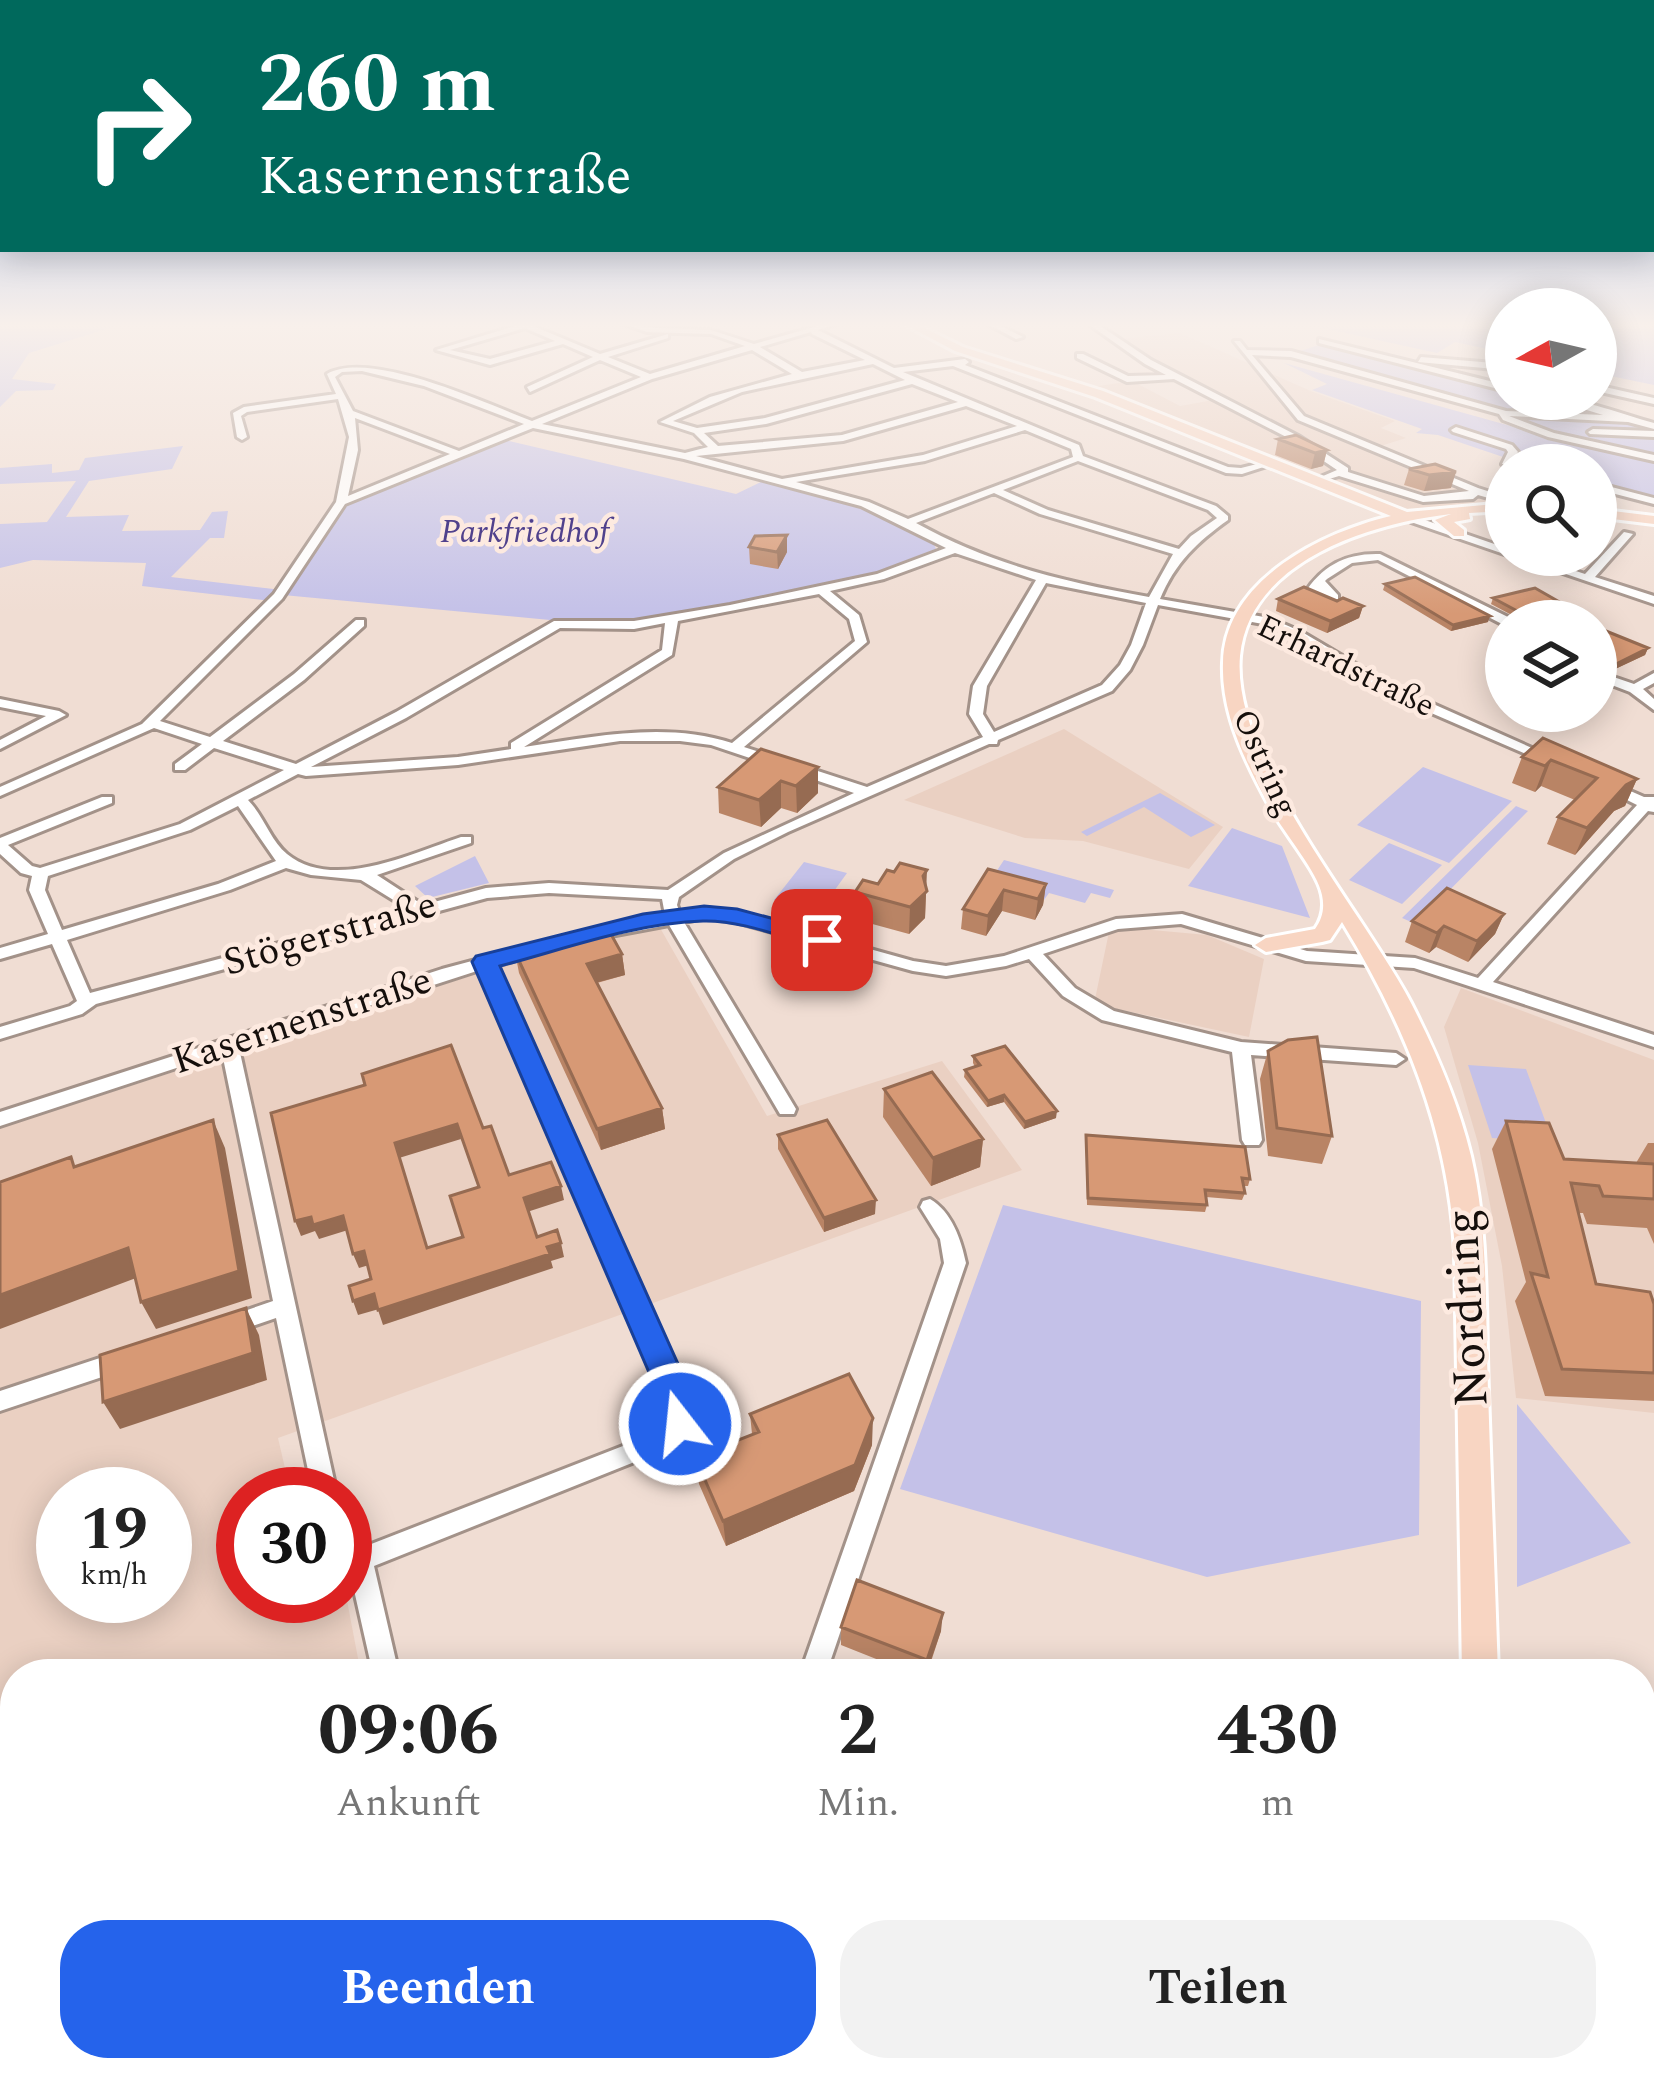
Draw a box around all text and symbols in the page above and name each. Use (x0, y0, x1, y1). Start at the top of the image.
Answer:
text: 260 m (258, 21, 496, 149)
icon: right (60, 48, 216, 204)
text: Kasernenstraße (258, 136, 632, 218)
north arrow (1485, 288, 1617, 420)
map controls (1485, 288, 1617, 732)
button: search (1485, 444, 1617, 576)
park label: Parkfriedhof (440, 507, 615, 557)
button: layers (1485, 600, 1617, 732)
street label: Erhardstraße (1248, 601, 1444, 731)
street label: Ostring (1219, 701, 1311, 825)
street label: Stögerstraße (216, 875, 444, 993)
pin (771, 889, 873, 991)
icon: arrive (789, 907, 855, 973)
street label: Kasernenstraße (165, 951, 439, 1091)
street label: Nordring (1425, 1207, 1509, 1409)
position arrow (617, 1361, 743, 1487)
speed limit sign: 30 (216, 1467, 372, 1623)
text: 19 (80, 1484, 148, 1576)
text: km/h (80, 1552, 148, 1598)
text: 09:06 (318, 1677, 499, 1786)
text: 2 (838, 1677, 878, 1786)
text: 430 (1217, 1677, 1338, 1786)
text: Ankunft (336, 1774, 481, 1833)
text: Min. (817, 1774, 899, 1833)
text: m (1261, 1774, 1294, 1833)
button: Beenden (60, 1920, 816, 2058)
button: Teilen (840, 1920, 1596, 2058)

